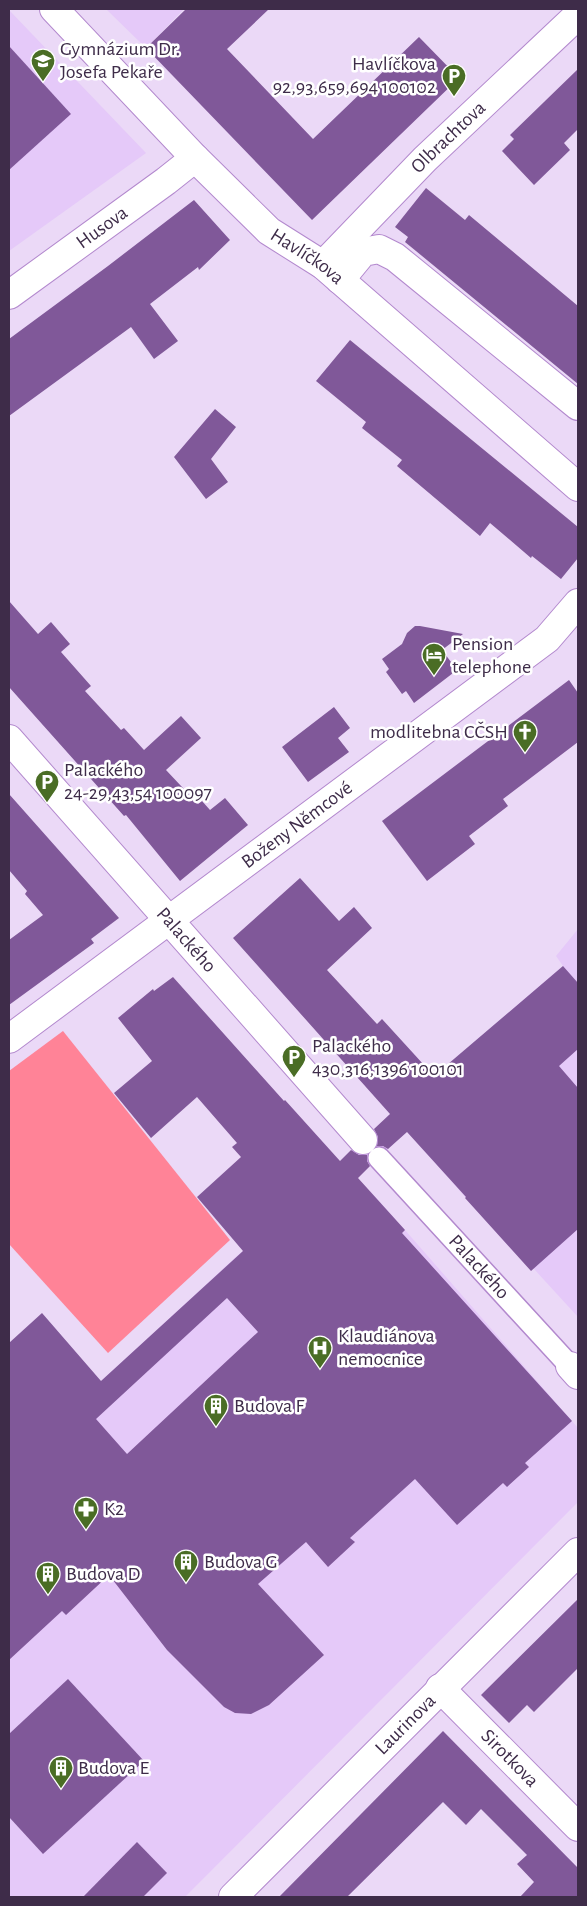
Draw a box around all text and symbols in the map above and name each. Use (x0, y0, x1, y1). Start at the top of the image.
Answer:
place label: Gymnázium Dr. Josefa Pekaře (60, 39, 180, 82)
school or university icon: Gymnázium Dr. Josefa Pekaře (30, 48, 56, 82)
place label: Havlíčkova 92,93,659,694 100102 (273, 54, 436, 97)
parking icon: Havlíčkova 92,93,659,694 100102 (441, 63, 467, 97)
street label: Olbrachtova (407, 98, 489, 177)
street label: Husova (73, 202, 131, 253)
street label: Havlíčkova (267, 225, 348, 288)
place label: Pension telephone (452, 634, 531, 677)
hotel icon: Pension telephone (421, 642, 447, 676)
church icon: modlitebna CČSH (512, 719, 538, 753)
place label: modlitebna CČSH (370, 721, 508, 742)
place label: Palackého 24-29,43,54 100097 (64, 760, 212, 803)
parking icon: Palackého 24-29,43,54 100097 (34, 769, 60, 803)
street label: Boženy Němcové (238, 777, 356, 872)
street label: Palackého (153, 904, 220, 976)
place label: Palackého 430,316,1396 100101 (312, 1036, 464, 1079)
parking icon: Palackého 430,316,1396 100101 (281, 1044, 307, 1078)
street label: Palackého (445, 1231, 513, 1303)
place label: Klaudiánova nemocnice (338, 1326, 435, 1369)
hospital icon: Klaudiánova nemocnice (307, 1335, 333, 1369)
building icon: Budova F (203, 1393, 229, 1427)
place label: Budova F (234, 1396, 304, 1416)
pharmacy icon: K2 (73, 1496, 99, 1530)
place label: K2 (104, 1499, 124, 1519)
building icon: Budova G (173, 1549, 199, 1583)
place label: Budova G (204, 1552, 278, 1572)
building icon: Budova D (35, 1561, 61, 1595)
place label: Budova D (66, 1564, 140, 1584)
street label: Laurinova (372, 1690, 440, 1758)
street label: Sirotkova (477, 1725, 542, 1791)
building icon: Budova E (48, 1755, 74, 1789)
place label: Budova E (78, 1758, 149, 1778)

